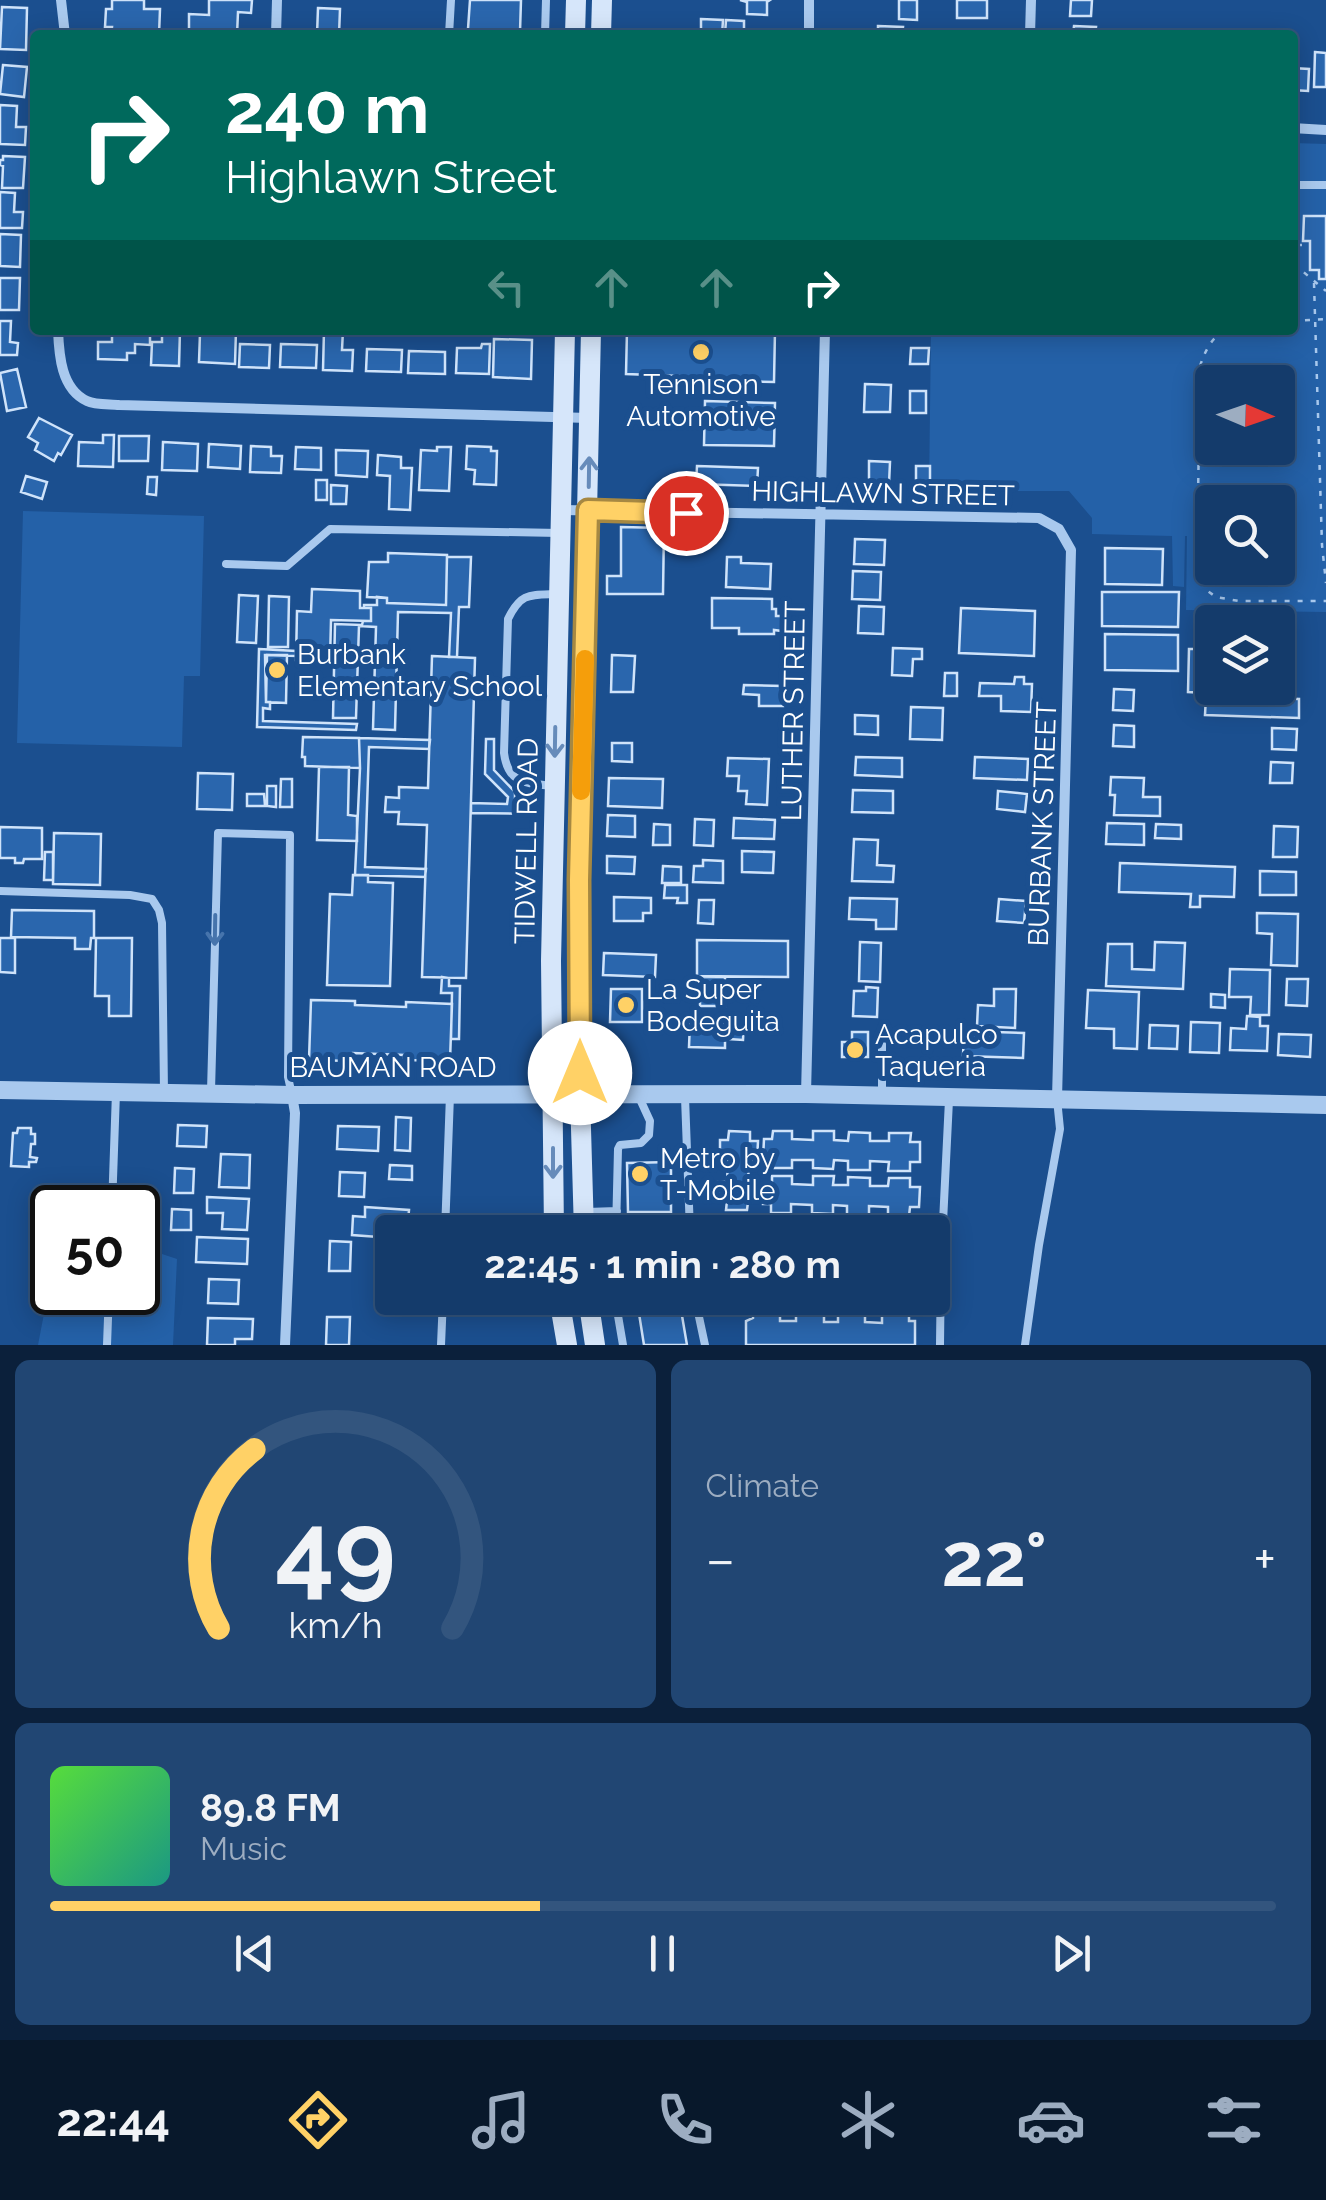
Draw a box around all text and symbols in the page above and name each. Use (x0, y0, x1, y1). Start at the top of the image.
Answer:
text: 240 m (225, 67, 429, 149)
icon: right (60, 70, 190, 200)
text: Highlawn Street (225, 151, 557, 204)
icon: left (479, 260, 534, 315)
icon: ahead (584, 260, 639, 315)
icon: ahead (689, 260, 744, 315)
icon: right (794, 260, 849, 315)
marker: Tennison Automotive (690, 341, 712, 363)
north arrow (1195, 365, 1295, 465)
map controls (1195, 365, 1295, 705)
place label: Tennison Automotive (626, 368, 776, 433)
one-way arrow (580, 456, 598, 488)
pin (644, 471, 729, 556)
street label: HIGHLAWN STREET (751, 475, 1015, 512)
button: search (1195, 485, 1295, 585)
icon: arrive (659, 486, 714, 541)
street label: LUTHER STREET (775, 601, 812, 821)
button: layers (1195, 605, 1295, 705)
place label: Burbank Elementary School (297, 638, 542, 703)
marker: Burbank Elementary School (266, 659, 288, 681)
street label: BURBANK STREET (1022, 701, 1063, 947)
one-way arrow (546, 726, 564, 758)
street label: TIDWELL ROAD (508, 738, 545, 944)
one-way arrow (205, 914, 224, 946)
place label: La Super Bodeguita (646, 973, 780, 1038)
marker: La Super Bodeguita (615, 994, 637, 1016)
place label: Acapulco Taqueria (875, 1018, 998, 1083)
position arrow (528, 1021, 632, 1125)
marker: Acapulco Taqueria (844, 1039, 866, 1061)
street label: BAUMAN ROAD (289, 1051, 497, 1084)
place label: Metro by T-Mobile (660, 1142, 776, 1207)
one-way arrow (543, 1147, 562, 1179)
marker: Metro by T-Mobile (629, 1163, 651, 1185)
speed limit sign: 50 (30, 1185, 160, 1315)
text: 22:45 · 1 min · 280 m (484, 1242, 841, 1287)
text: Climate (706, 1467, 819, 1504)
text: 49 (275, 1488, 396, 1610)
text: 22° (941, 1515, 1047, 1604)
text: − (706, 1527, 735, 1592)
text: + (1253, 1527, 1276, 1592)
text: km/h (288, 1604, 382, 1646)
text: 89.8 FM (200, 1785, 341, 1830)
text: Music (200, 1830, 287, 1867)
icon: previous (227, 1926, 282, 1981)
icon: pause (635, 1926, 690, 1981)
icon: next (1044, 1926, 1099, 1981)
icon: directions (283, 2085, 353, 2155)
icon: music (466, 2085, 536, 2155)
icon: phone (650, 2085, 720, 2155)
icon: climate (833, 2085, 903, 2155)
icon: car (1016, 2085, 1086, 2155)
icon: filters (1199, 2085, 1269, 2155)
text: 22:44 (57, 2094, 170, 2147)

